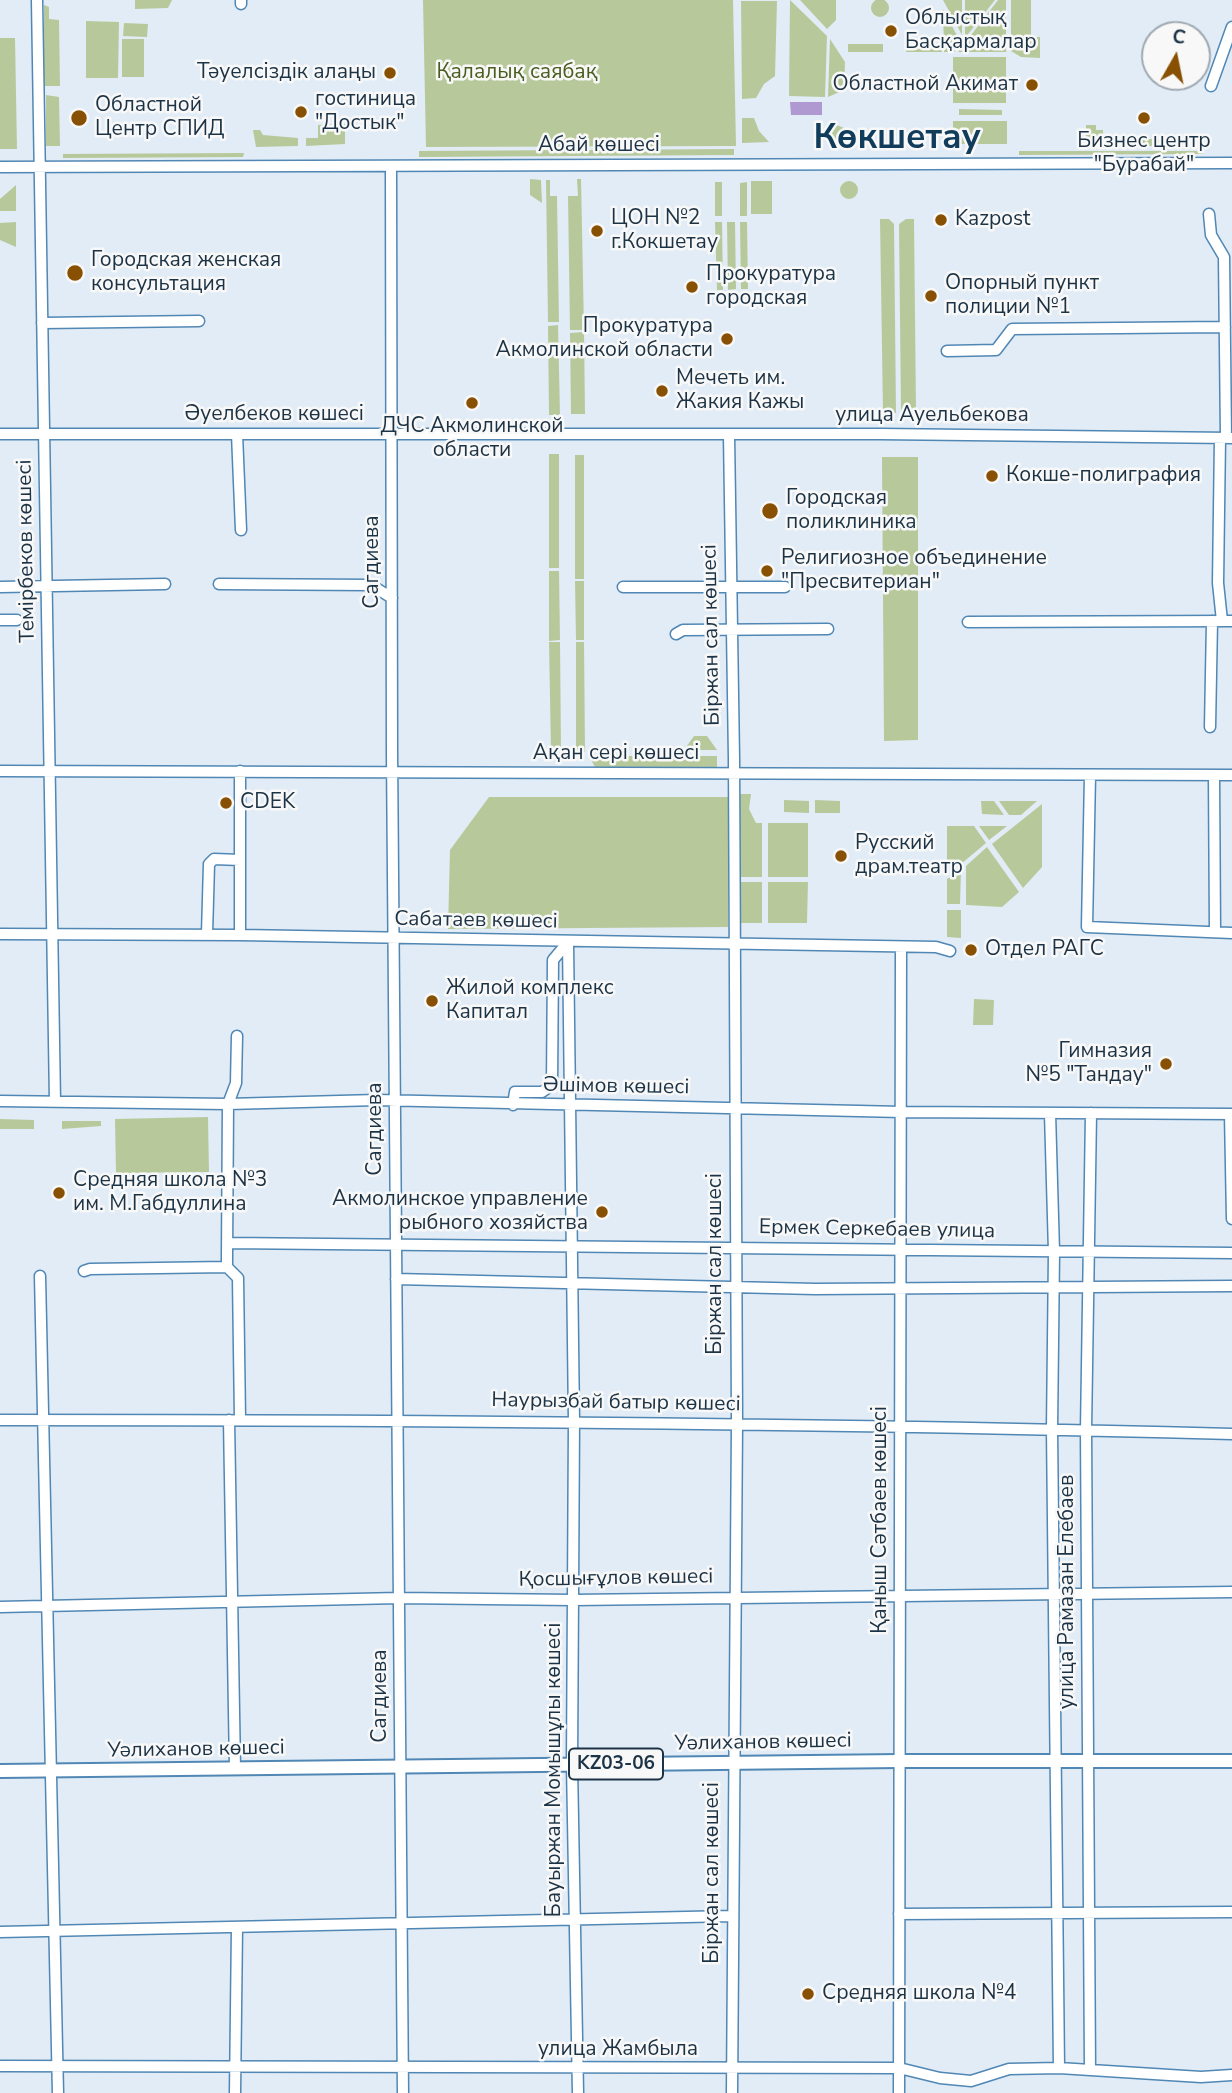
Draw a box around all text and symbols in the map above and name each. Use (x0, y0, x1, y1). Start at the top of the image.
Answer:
place label: Облыстық Басқармалар (905, 6, 1037, 56)
north arrow (1141, 21, 1211, 91)
marker: Облыстық Басқармалар (883, 23, 899, 39)
text: С (1171, 23, 1187, 51)
place label: Тәуелсіздік алаңы (197, 60, 376, 86)
park label: Қалалық саябақ (436, 60, 598, 86)
marker: Тәуелсіздік алаңы (382, 65, 398, 81)
place label: Областной Акимат (833, 72, 1018, 98)
marker: Областной Акимат (1024, 77, 1040, 93)
place label: гостиница "Достык" (315, 87, 416, 137)
place label: Областной Центр СПИД (95, 93, 224, 143)
marker: гостиница "Достык" (293, 104, 309, 120)
marker: Областной Центр СПИД (69, 108, 89, 128)
marker: Бизнес центр "Бурабай" (1136, 110, 1152, 126)
district label: Көкшетау (813, 119, 981, 161)
place label: Бизнес центр "Бурабай" (1077, 129, 1211, 179)
street label: Абай көшесі (538, 133, 660, 159)
place label: ЦОН №2 г.Кокшетау (611, 206, 718, 256)
place label: Kazpost (955, 207, 1030, 233)
marker: Kazpost (933, 212, 949, 228)
marker: ЦОН №2 г.Кокшетау (589, 223, 605, 239)
place label: Городская женская консультация (91, 248, 281, 298)
place label: Прокуратура городская (706, 262, 836, 312)
marker: Городская женская консультация (65, 263, 85, 283)
place label: Опорный пункт полиции №1 (945, 271, 1099, 321)
marker: Прокуратура городская (684, 279, 700, 295)
marker: Опорный пункт полиции №1 (923, 288, 939, 304)
place label: Прокуратура Акмолинской области (496, 314, 713, 364)
marker: Прокуратура Акмолинской области (719, 331, 735, 347)
place label: Мечеть им. Жакия Кажы (676, 366, 804, 416)
marker: Мечеть им. Жакия Кажы (654, 383, 670, 399)
marker: ДЧС Акмолинской области (464, 395, 480, 411)
street label: Әуелбеков көшесі (184, 402, 364, 428)
street label: улица Ауельбекова (835, 403, 1029, 429)
place label: ДЧС Акмолинской области (380, 414, 564, 464)
street label: Темірбеков көшесі (13, 459, 41, 643)
place label: Кокше-полиграфия (1006, 463, 1201, 489)
marker: Кокше-полиграфия (984, 468, 1000, 484)
place label: Городская поликлиника (786, 486, 917, 536)
marker: Городская поликлиника (760, 501, 780, 521)
street label: Сагдиева (360, 515, 386, 609)
street label: Біржан сал көшесі (698, 544, 726, 726)
place label: Религиозное объединение "Пресвитериан" (781, 546, 1047, 596)
marker: Религиозное объединение "Пресвитериан" (759, 563, 775, 579)
street label: Ақан сері көшесі (533, 741, 699, 767)
place label: CDEK (240, 790, 295, 816)
marker: CDEK (218, 795, 234, 811)
place label: Русский драм.театр (855, 831, 963, 881)
marker: Русский драм.театр (833, 848, 849, 864)
street label: Сабатаев көшесі (394, 907, 558, 935)
place label: Отдел РАГС (985, 937, 1104, 963)
marker: Отдел РАГС (963, 942, 979, 958)
place label: Жилой комплекс Капитал (446, 976, 614, 1026)
marker: Жилой комплекс Капитал (424, 993, 440, 1009)
place label: Гимназия №5 "Тандау" (1025, 1039, 1152, 1089)
marker: Гимназия №5 "Тандау" (1158, 1056, 1174, 1072)
street label: Әшімов көшесі (542, 1073, 690, 1101)
street label: Сагдиева (363, 1082, 389, 1176)
place label: Средняя школа №3 им. М.Габдуллина (73, 1168, 267, 1218)
street label: Біржан сал көшесі (703, 1173, 729, 1355)
marker: Средняя школа №3 им. М.Габдуллина (51, 1185, 67, 1201)
place label: Акмолинское управление рыбного хозяйства (332, 1187, 588, 1237)
marker: Акмолинское управление рыбного хозяйства (594, 1204, 610, 1220)
street label: Ермек Серкебаев улица (759, 1215, 995, 1245)
street label: Наурызбай батыр көшесі (491, 1388, 741, 1418)
street label: Қаныш Сәтбаев көшесі (868, 1406, 894, 1634)
street label: улица Рамазан Елебаев (1055, 1475, 1081, 1709)
street label: Қосшығұлов көшесі (518, 1565, 714, 1593)
street label: Бауыржан Момышұлы көшесі (542, 1623, 568, 1917)
street label: Сагдиева (368, 1649, 394, 1743)
street label: Уәлиханов көшесі (674, 1729, 852, 1757)
street label: Уәлиханов көшесі (107, 1736, 285, 1764)
road number: KZ03-06 (569, 1748, 663, 1780)
street label: Біржан сал көшесі (700, 1782, 726, 1964)
place label: Средняя школа №4 (822, 1981, 1016, 2007)
marker: Средняя школа №4 (800, 1986, 816, 2002)
street label: улица Жамбыла (538, 2037, 698, 2063)

